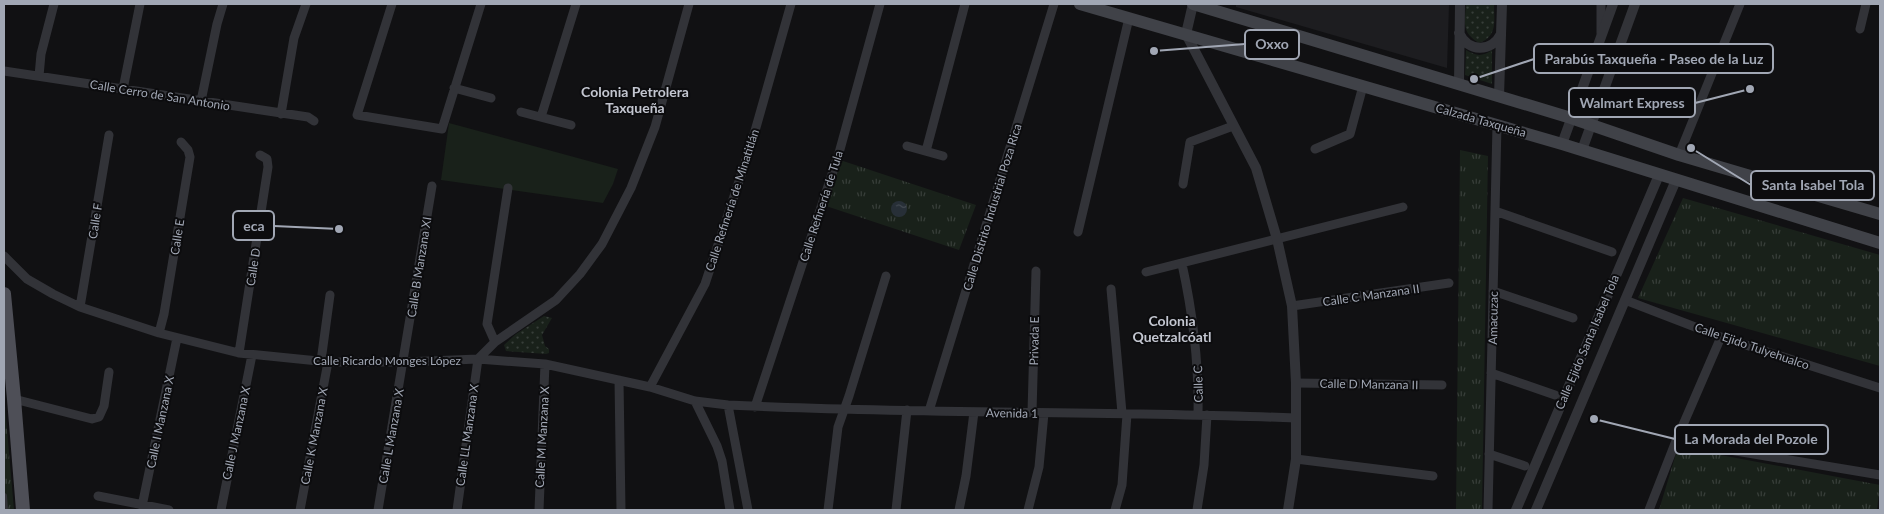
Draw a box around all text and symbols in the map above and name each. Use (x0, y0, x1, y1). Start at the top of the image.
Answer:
callout: Oxxo (1245, 30, 1299, 59)
text: Oxxo (1255, 35, 1289, 52)
callout: Parabús Taxqueña - Paseo de la Luz (1534, 44, 1773, 73)
text: Parabús Taxqueña - Paseo de la Luz (1545, 50, 1764, 67)
street label: Calle Cerro de San Antonio (89, 77, 231, 114)
district label: Colonia Petrolera Taxqueña (581, 83, 689, 116)
callout: Walmart Express (1569, 88, 1695, 117)
text: Walmart Express (1579, 94, 1685, 111)
street label: Calzada Taxqueña (1434, 100, 1528, 140)
street label: Calle Distrito Industrial Poza Rica (959, 122, 1025, 292)
street label: Calle Refinería de Minatitlán (702, 127, 762, 273)
street label: Calle Refinería de Tula (796, 149, 846, 263)
callout: Santa Isabel Tola (1751, 171, 1874, 200)
text: Santa Isabel Tola (1762, 176, 1864, 193)
street label: Calle F (85, 202, 105, 240)
callout: eca (233, 211, 274, 240)
street label: Calle B Manzana XI (404, 216, 434, 318)
text: eca (243, 217, 265, 234)
street label: Calle E (167, 218, 187, 256)
street label: Calle D (243, 247, 263, 287)
street label: Calle Ejido Santa Isabel Tola (1552, 272, 1622, 412)
street label: Calle C Manzana II (1322, 281, 1420, 309)
street label: Amacuzac (1485, 291, 1501, 345)
district label: Colonia Quetzalcóatl (1132, 312, 1212, 345)
street label: Privada E (1026, 316, 1042, 366)
street label: Calle Ejido Tulyehualco (1693, 319, 1811, 373)
street label: Calle Ricardo Monges López (313, 353, 462, 368)
street label: Calle C (1190, 365, 1206, 403)
street label: Calle I Manzana X (143, 374, 177, 470)
street label: Calle D Manzana II (1320, 376, 1418, 392)
street label: Calle LL Manzana X (452, 383, 482, 487)
street label: Calle J Manzana X (219, 385, 253, 481)
street label: Calle K Manzana X (297, 386, 331, 486)
street label: Calle M Manzana X (532, 386, 552, 488)
street label: Calle L Manzana X (375, 387, 407, 485)
street label: Avenida 1 (986, 405, 1038, 421)
callout: La Morada del Pozole (1675, 425, 1828, 454)
text: La Morada del Pozole (1684, 430, 1818, 447)

